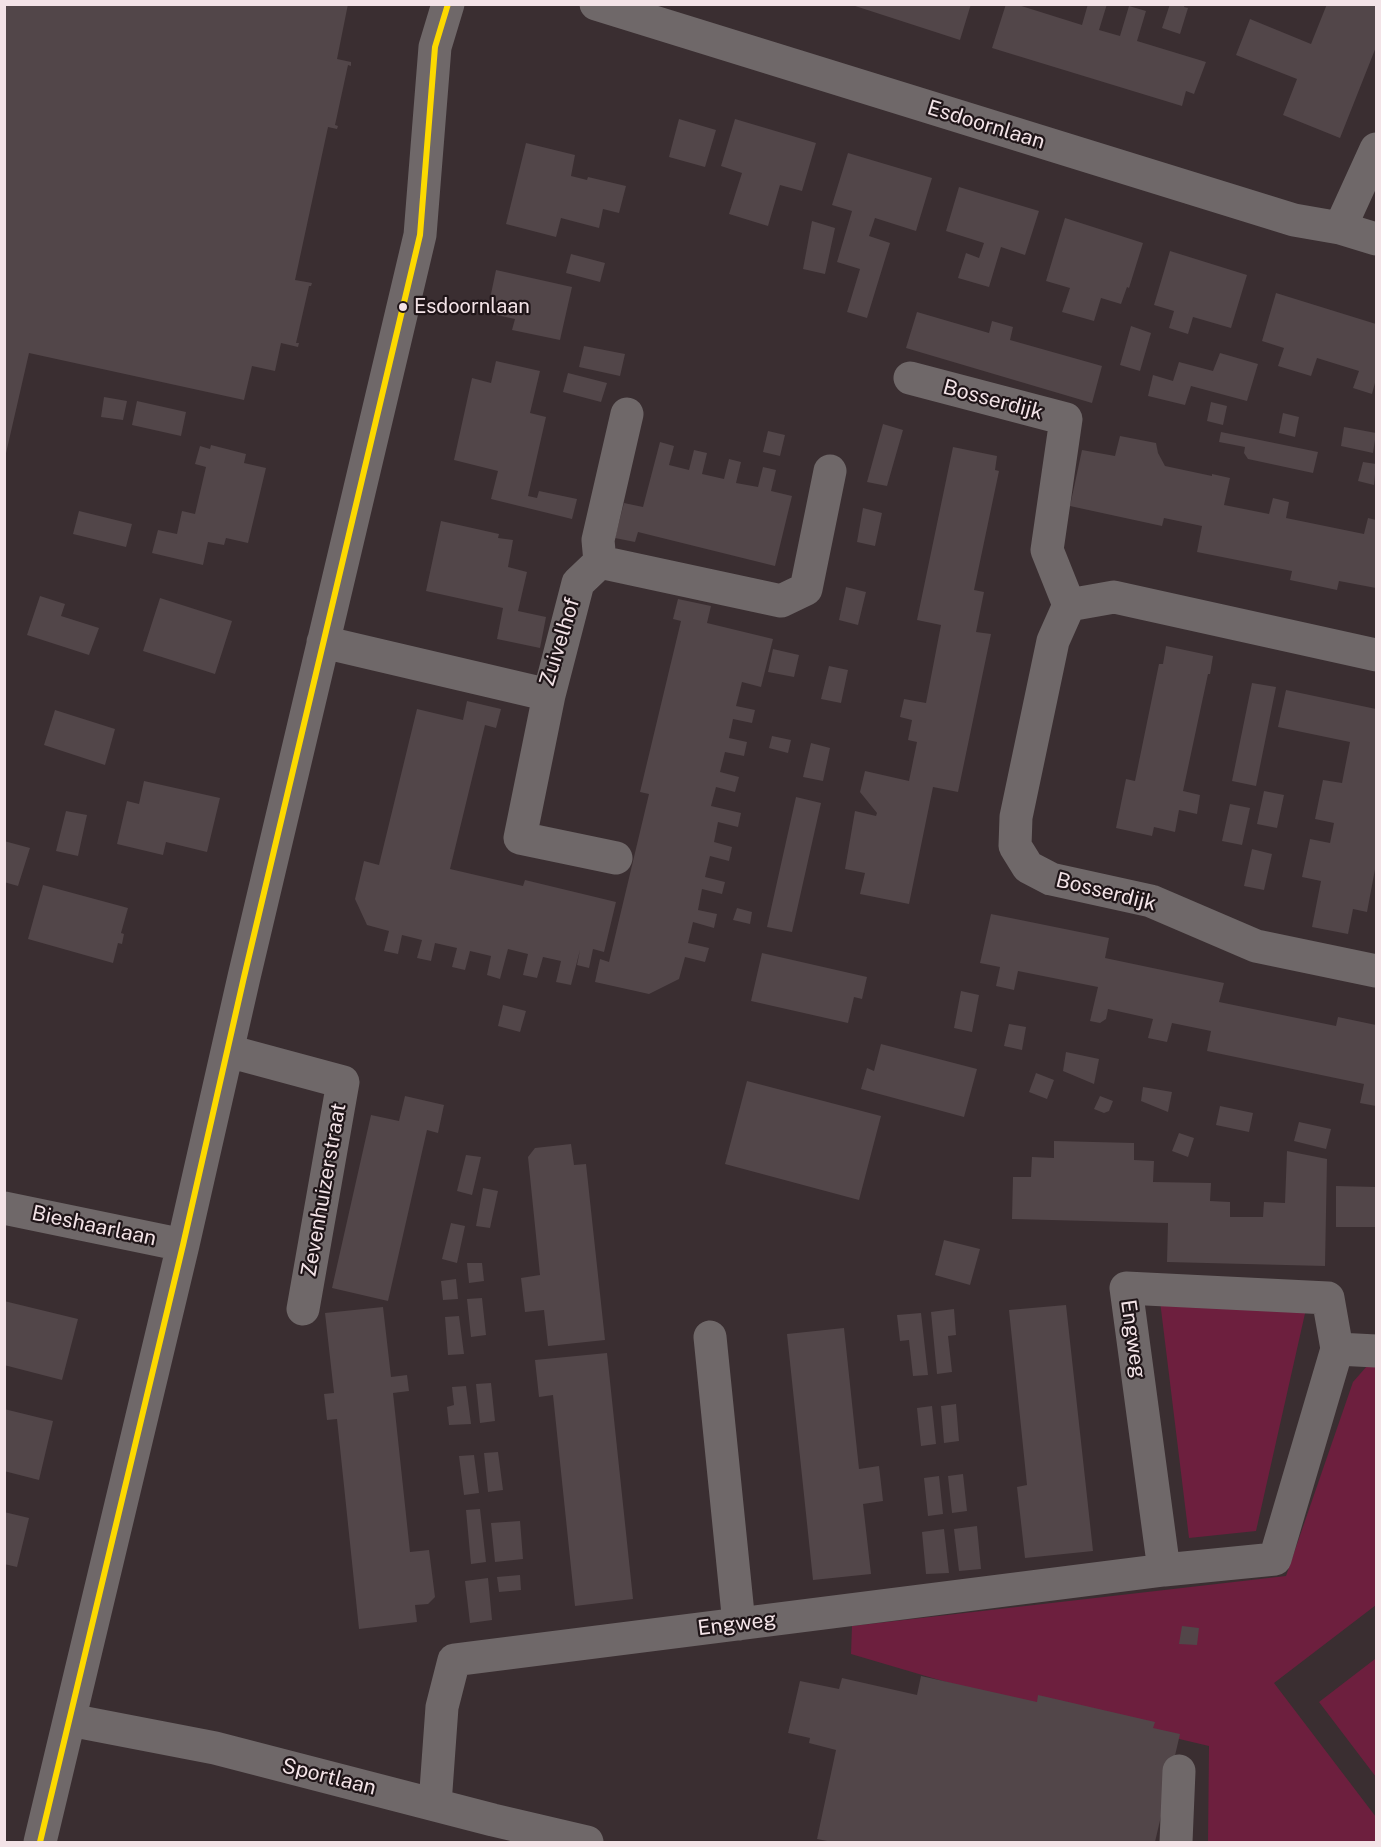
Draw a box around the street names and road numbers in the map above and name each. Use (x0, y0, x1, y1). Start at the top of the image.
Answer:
street label: Esdoornlaan (924, 95, 1048, 155)
street label: Bosserdijk (940, 375, 1046, 425)
street label: Zuivelhof (535, 595, 585, 689)
street label: Bosserdijk (1053, 867, 1159, 917)
street label: Zevenhuizerstraat (296, 1101, 352, 1279)
street label: Bieshaarlaan (29, 1200, 159, 1252)
street label: Engweg (1115, 1298, 1151, 1380)
street label: Engweg (696, 1607, 778, 1641)
street label: Sportlaan (279, 1753, 379, 1801)

